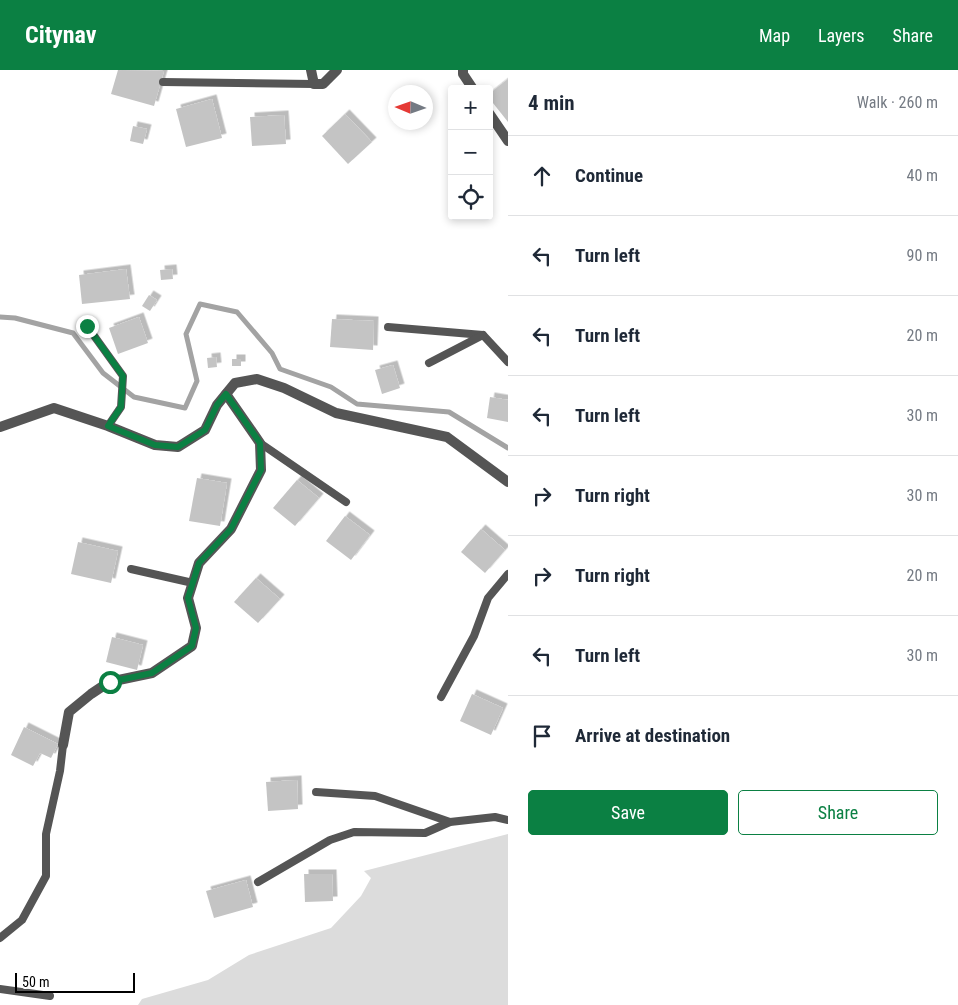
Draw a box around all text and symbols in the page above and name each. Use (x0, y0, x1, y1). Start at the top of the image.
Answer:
text: Citynav (25, 21, 96, 49)
text: Map (759, 25, 790, 46)
text: Layers (818, 25, 865, 46)
text: Share (893, 25, 933, 46)
north arrow (388, 85, 433, 130)
map controls (448, 85, 493, 220)
button: + (448, 85, 493, 130)
text: 4 min (528, 91, 575, 115)
text: Walk · 260 m (857, 93, 938, 112)
button: − (448, 130, 493, 175)
icon: ahead (528, 162, 556, 190)
text: Continue (575, 164, 643, 187)
text: 40 m (906, 166, 938, 185)
button: locate (448, 175, 493, 220)
icon: left (528, 242, 556, 270)
text: Turn left (575, 244, 640, 267)
text: 90 m (906, 246, 938, 265)
route end (76, 315, 99, 338)
icon: left (528, 322, 556, 350)
text: Turn left (575, 324, 640, 347)
text: 20 m (906, 326, 938, 345)
icon: left (528, 402, 556, 430)
text: Turn left (575, 404, 640, 427)
text: 30 m (906, 406, 938, 425)
icon: right (528, 482, 556, 510)
text: Turn right (575, 484, 650, 507)
text: 30 m (906, 486, 938, 505)
icon: right (528, 562, 556, 590)
text: Turn right (575, 564, 650, 587)
text: 20 m (906, 566, 938, 585)
icon: left (528, 642, 556, 670)
text: Turn left (575, 644, 640, 667)
text: 30 m (906, 646, 938, 665)
route start (99, 671, 122, 694)
icon: arrive (528, 722, 556, 750)
text: Arrive at destination (575, 724, 730, 747)
button: Save (528, 790, 728, 835)
button: Share (738, 790, 938, 835)
scale bar (15, 970, 135, 993)
text: 50 m (22, 974, 50, 990)

